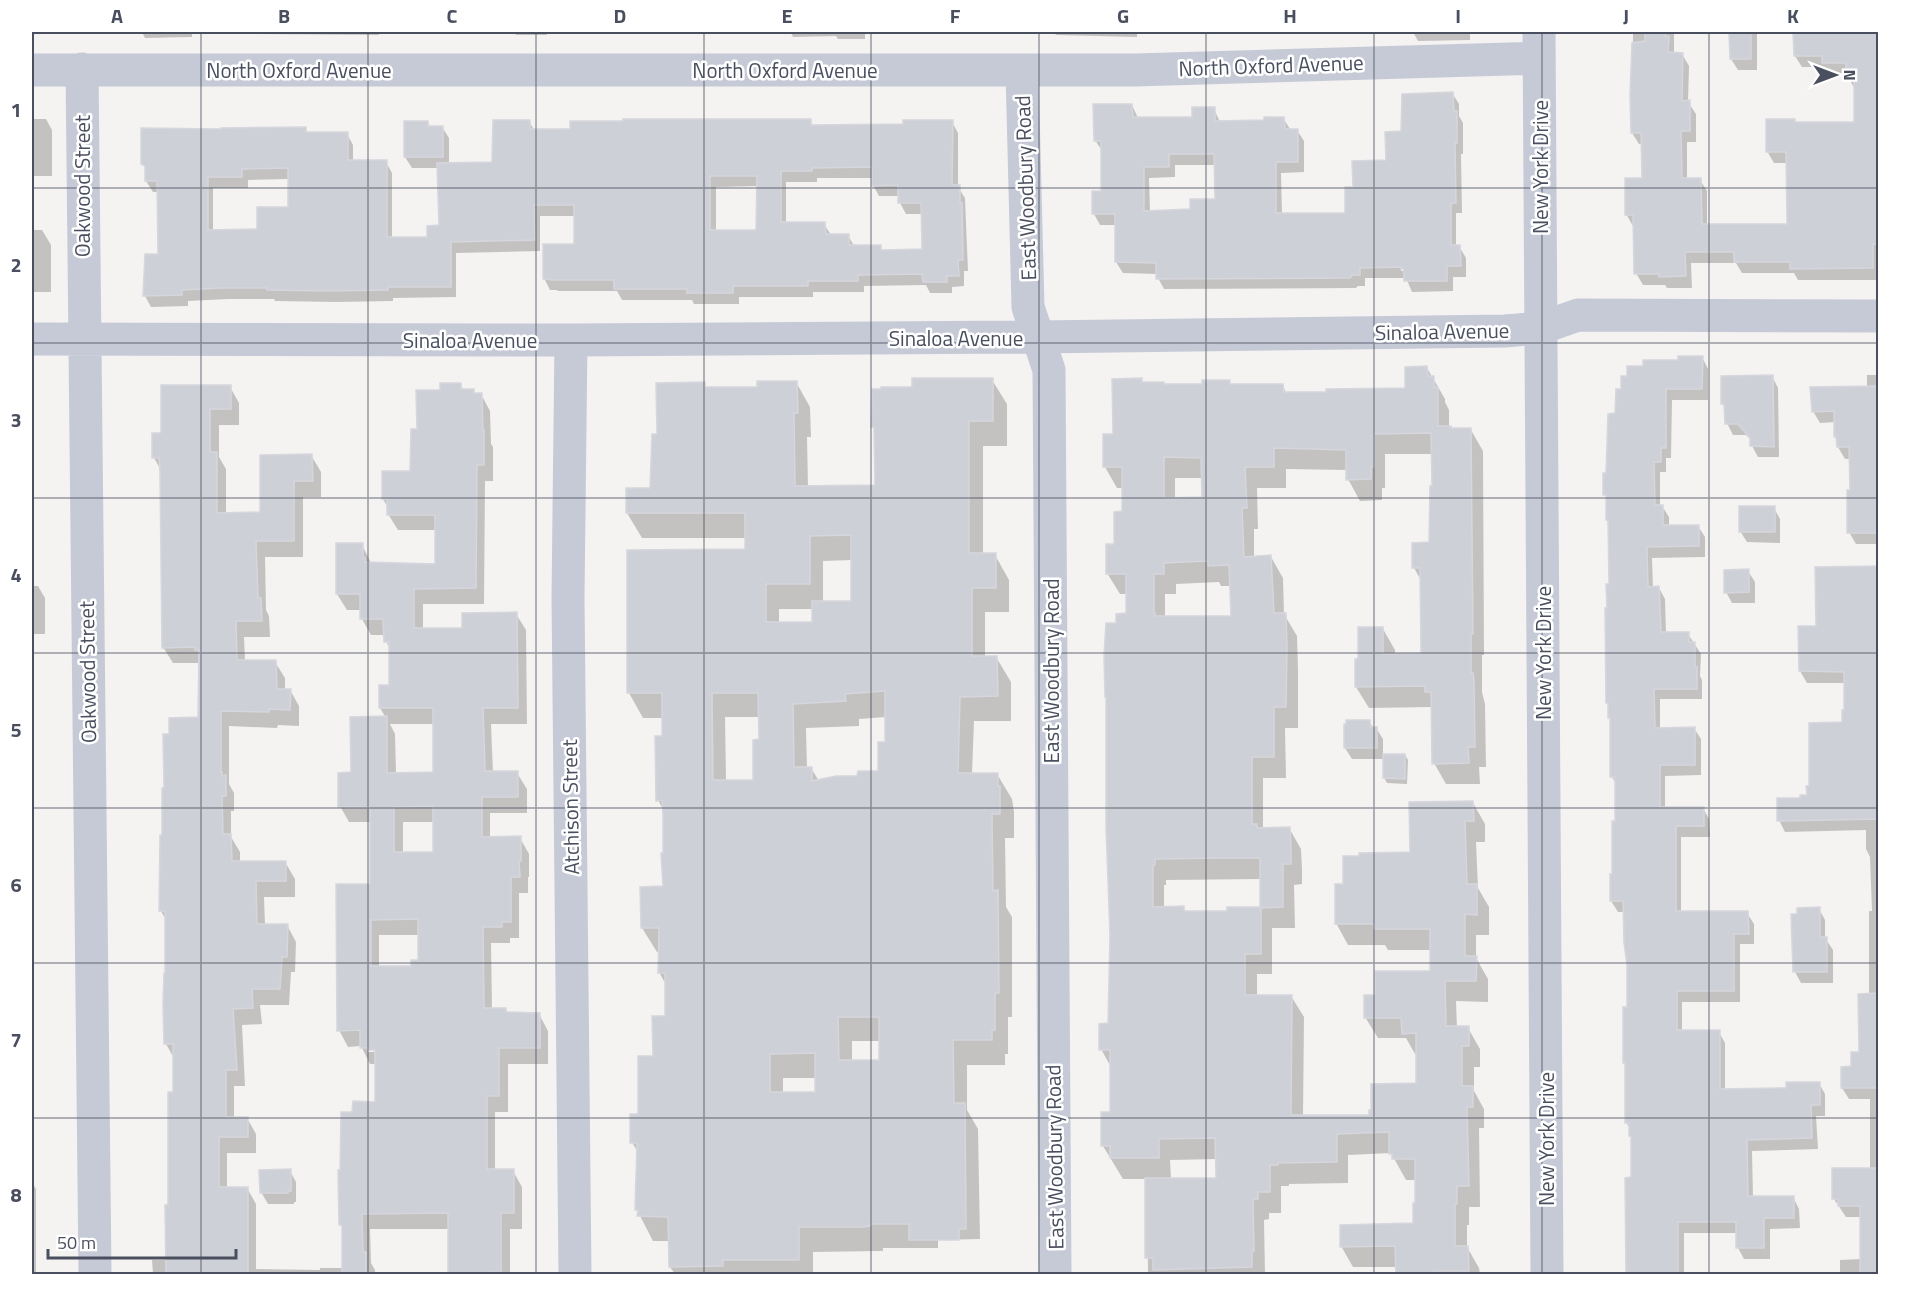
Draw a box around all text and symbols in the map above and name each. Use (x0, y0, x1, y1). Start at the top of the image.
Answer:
text: A (111, 0, 123, 31)
text: B (278, 0, 290, 31)
text: C (447, 0, 458, 31)
text: D (614, 0, 626, 31)
text: E (781, 0, 793, 31)
text: F (950, 0, 961, 31)
text: G (1117, 0, 1129, 31)
text: H (1283, 0, 1297, 31)
text: I (1455, 0, 1461, 31)
text: J (1623, 0, 1629, 31)
text: K (1787, 0, 1799, 31)
north arrow (1805, 45, 1865, 105)
street label: North Oxford Avenue (1178, 46, 1364, 84)
street label: North Oxford Avenue (206, 54, 392, 86)
street label: North Oxford Avenue (692, 54, 878, 86)
text: N (1838, 69, 1862, 81)
text: 1 (10, 94, 22, 125)
street label: East Woodbury Road (1006, 95, 1044, 281)
street label: New York Drive (1524, 100, 1556, 234)
street label: Oakwood Street (66, 114, 98, 257)
text: 2 (10, 249, 22, 280)
street label: Sinaloa Avenue (1374, 314, 1510, 348)
street label: Sinaloa Avenue (889, 322, 1023, 354)
street label: Sinaloa Avenue (403, 324, 537, 356)
text: 3 (10, 404, 22, 435)
text: 4 (10, 559, 22, 590)
street label: East Woodbury Road (1035, 578, 1067, 764)
street label: New York Drive (1527, 586, 1559, 720)
street label: Oakwood Street (70, 600, 104, 743)
text: 5 (10, 714, 22, 745)
street label: Atchison Street (553, 738, 587, 875)
text: 6 (10, 869, 22, 900)
text: 7 (10, 1024, 22, 1055)
street label: East Woodbury Road (1036, 1064, 1072, 1250)
street label: New York Drive (1530, 1072, 1562, 1206)
text: 8 (10, 1179, 22, 1210)
scale bar (48, 1222, 236, 1260)
text: 50 m (57, 1229, 96, 1256)

